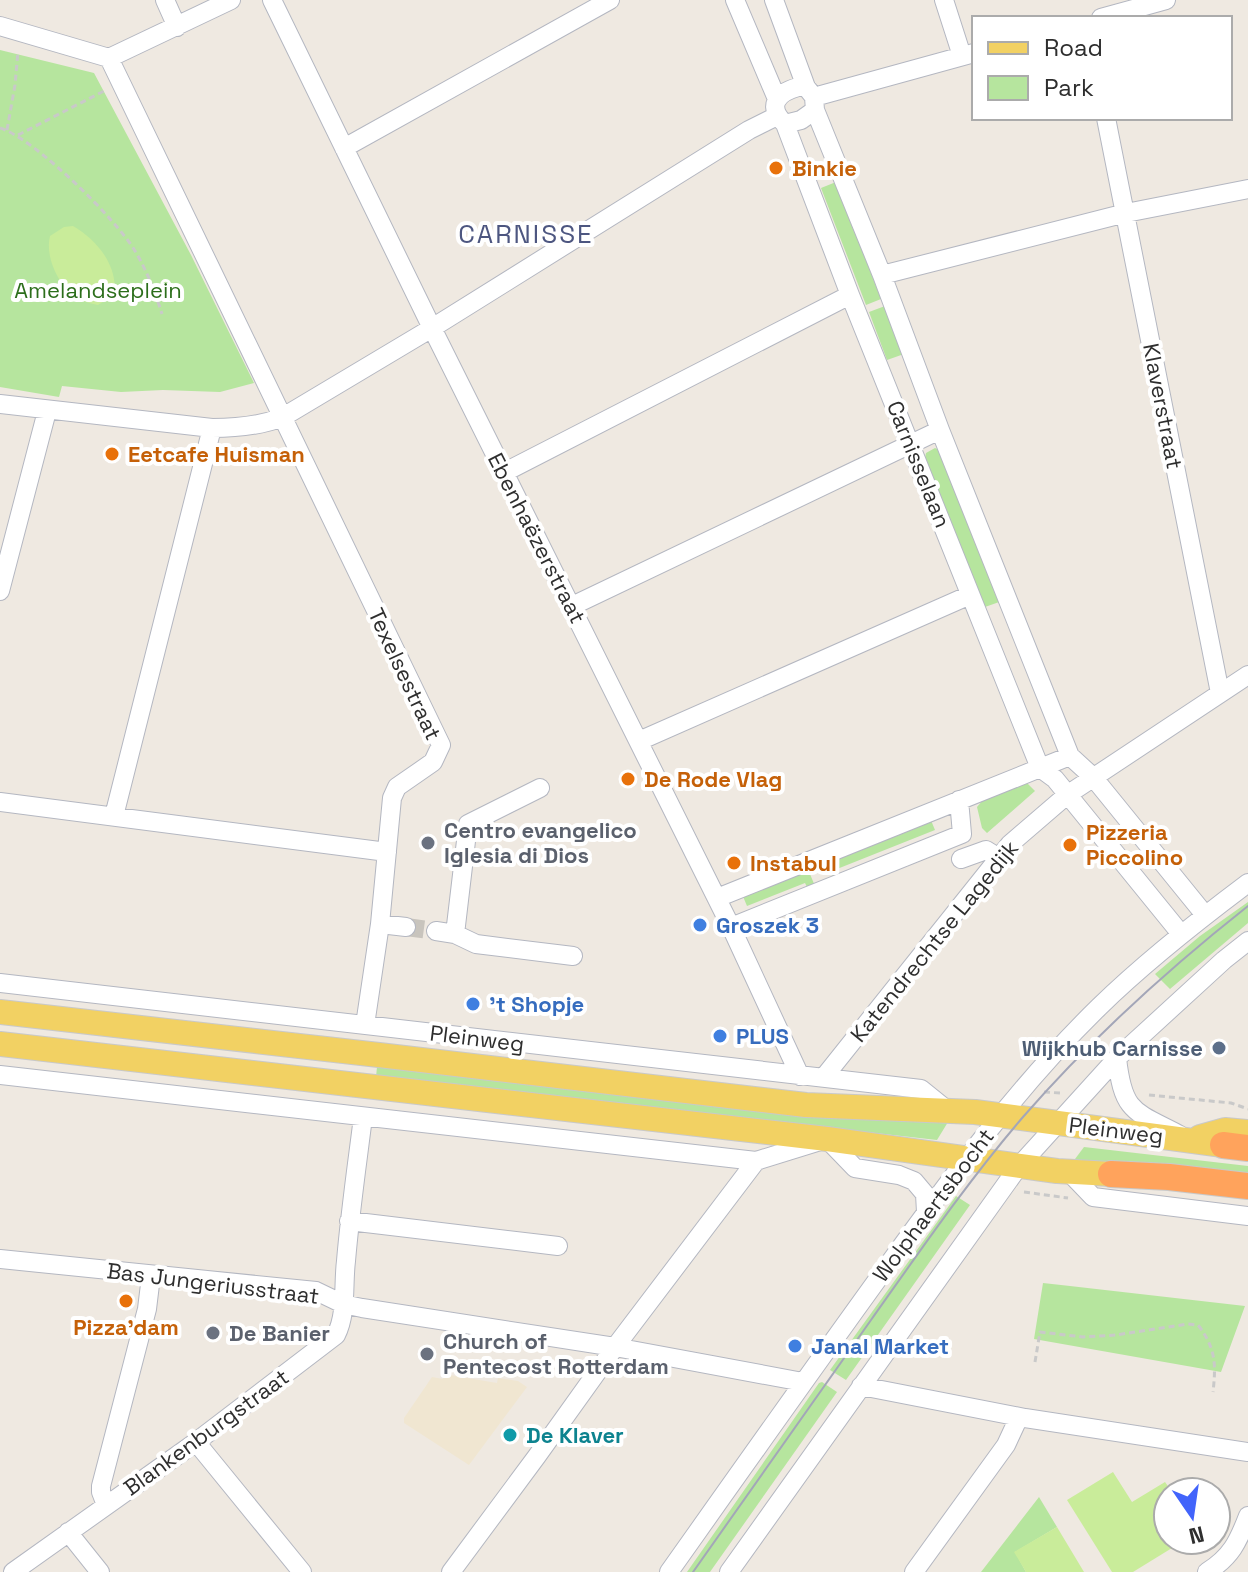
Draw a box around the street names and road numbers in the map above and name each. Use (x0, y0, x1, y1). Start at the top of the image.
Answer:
street label: Klaverstraat (1137, 341, 1189, 471)
street label: Carnisselaan (881, 396, 957, 532)
street label: Ebenhaëzerstraat (482, 448, 592, 628)
street label: Texelsestraat (362, 604, 448, 744)
street label: Katendrechtse Lagedijk (844, 834, 1024, 1048)
street label: Pleinweg (428, 1018, 526, 1058)
street label: Pleinweg (1067, 1110, 1165, 1150)
street label: Wolphaertsbocht (866, 1123, 1000, 1287)
street label: Bas Jungeriusstraat (105, 1256, 321, 1310)
street label: Blankenburgstraat (118, 1363, 294, 1501)

